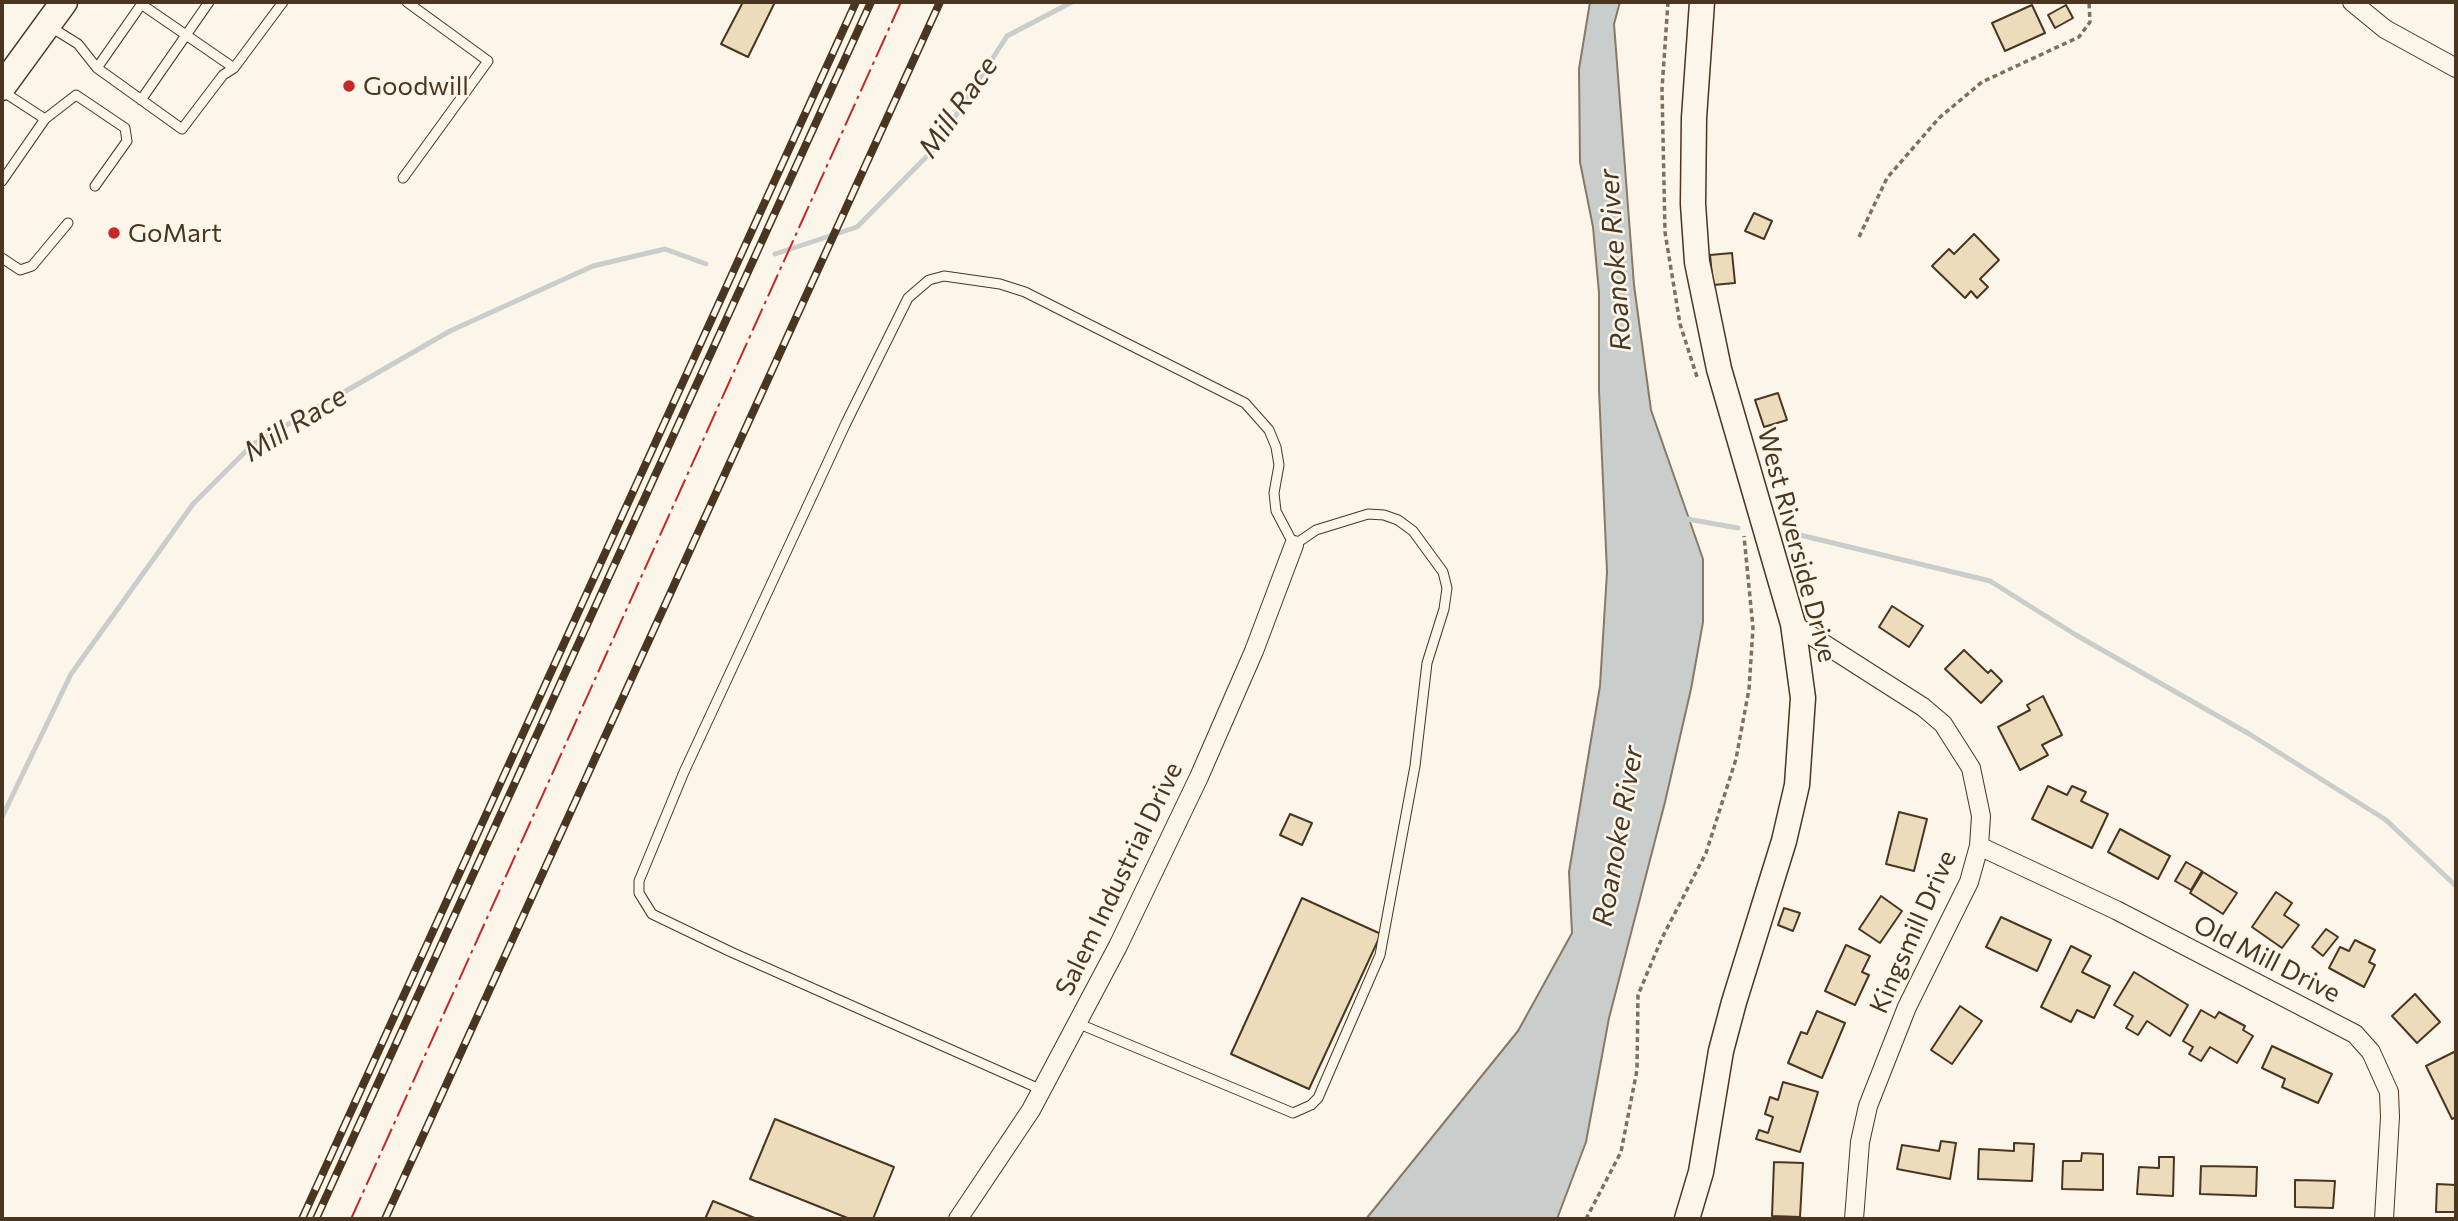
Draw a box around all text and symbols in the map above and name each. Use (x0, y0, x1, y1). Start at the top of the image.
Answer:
water label: Mill Race (911, 50, 1005, 164)
place label: Goodwill (363, 70, 469, 102)
marker: Goodwill (341, 78, 357, 94)
water label: Roanoke River (1592, 168, 1638, 352)
place label: GoMart (128, 217, 222, 249)
marker: GoMart (106, 225, 122, 241)
water label: Mill Race (237, 379, 353, 469)
street label: West Riverside Drive (1751, 424, 1843, 666)
water label: Roanoke River (1586, 743, 1650, 929)
street label: Salem Industrial Drive (1049, 757, 1189, 1001)
street label: Kingsmill Drive (1863, 846, 1963, 1018)
street label: Old Mill Drive (2188, 909, 2346, 1009)

